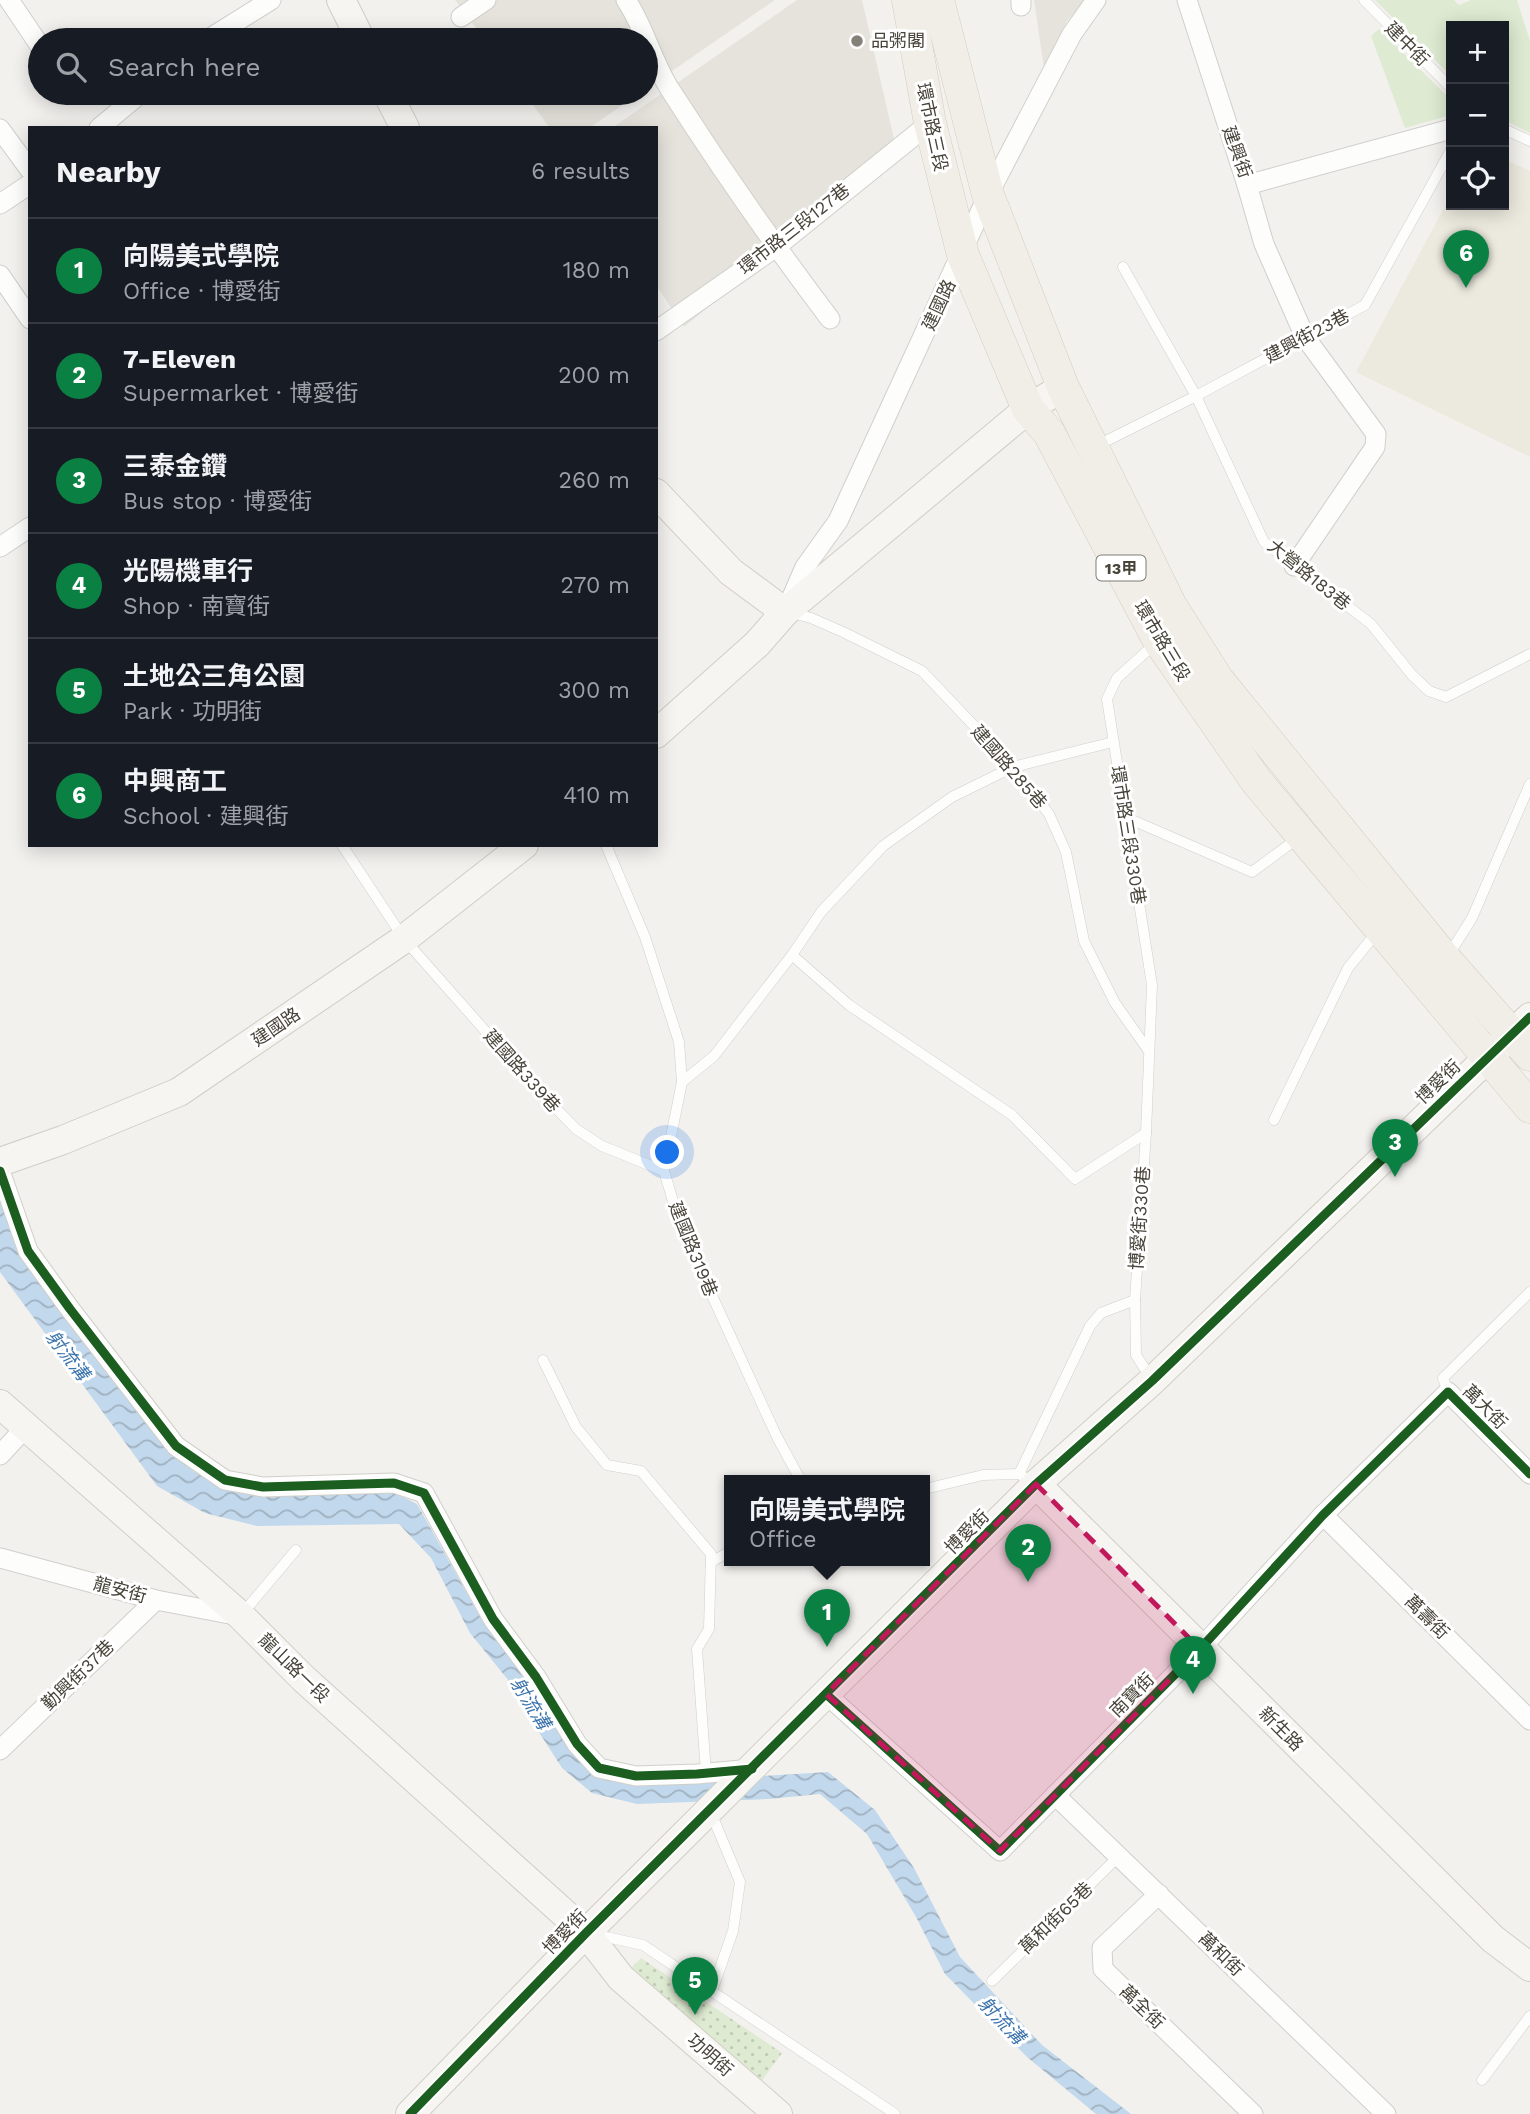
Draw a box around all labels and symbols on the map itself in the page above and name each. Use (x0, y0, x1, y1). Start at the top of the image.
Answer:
street label: 建中街 (1381, 17, 1434, 70)
place label: 品粥閣 (871, 30, 925, 51)
marker: 品粥閣 (849, 33, 865, 49)
street label: 環市路三段 (913, 81, 952, 173)
street label: 建興街 (1218, 123, 1257, 181)
street label: 環市路三段127巷 (734, 179, 853, 279)
pin: 6 (1443, 230, 1489, 288)
street label: 建國路 (918, 276, 959, 334)
street label: 建興街23巷 (1261, 304, 1353, 367)
street label: 大營路183巷 (1264, 535, 1355, 614)
road number: 13甲 (1096, 555, 1146, 580)
street label: 環市路三段 (1130, 597, 1195, 685)
street label: 建國路285巷 (967, 721, 1051, 813)
street label: 環市路三段330巷 (1107, 764, 1150, 906)
street label: 建國路 (247, 1003, 304, 1050)
street label: 建國路339巷 (480, 1025, 565, 1116)
street label: 博愛街 (1411, 1055, 1464, 1108)
pin: 3 (1372, 1119, 1418, 1177)
your location (650, 1135, 684, 1169)
street label: 博愛街330巷 (1125, 1165, 1154, 1271)
street label: 建國路319巷 (665, 1198, 722, 1299)
water label: 射流溝 (41, 1326, 96, 1387)
street label: 萬大街 (1459, 1380, 1512, 1433)
street label: 博愛街 (940, 1505, 993, 1558)
pin: 2 (1005, 1524, 1051, 1582)
street label: 龍安街 (91, 1572, 149, 1607)
pin: 1 (804, 1589, 850, 1647)
street label: 萬壽街 (1401, 1590, 1454, 1643)
street label: 龍山路一段 (255, 1629, 334, 1706)
street label: 勤興街37巷 (37, 1635, 118, 1714)
pin: 4 (1170, 1636, 1216, 1694)
street label: 南寶街 (1105, 1668, 1158, 1721)
water label: 射流溝 (506, 1673, 557, 1736)
street label: 新生路 (1255, 1702, 1308, 1755)
street label: 萬和街65巷 (1015, 1878, 1097, 1958)
street label: 博愛街 (538, 1905, 591, 1958)
street label: 萬和街 (1195, 1927, 1248, 1980)
pin: 5 (672, 1957, 718, 2015)
street label: 萬全街 (1116, 1980, 1169, 2033)
water label: 射流溝 (974, 1992, 1032, 2051)
street label: 功明街 (683, 2029, 738, 2080)

